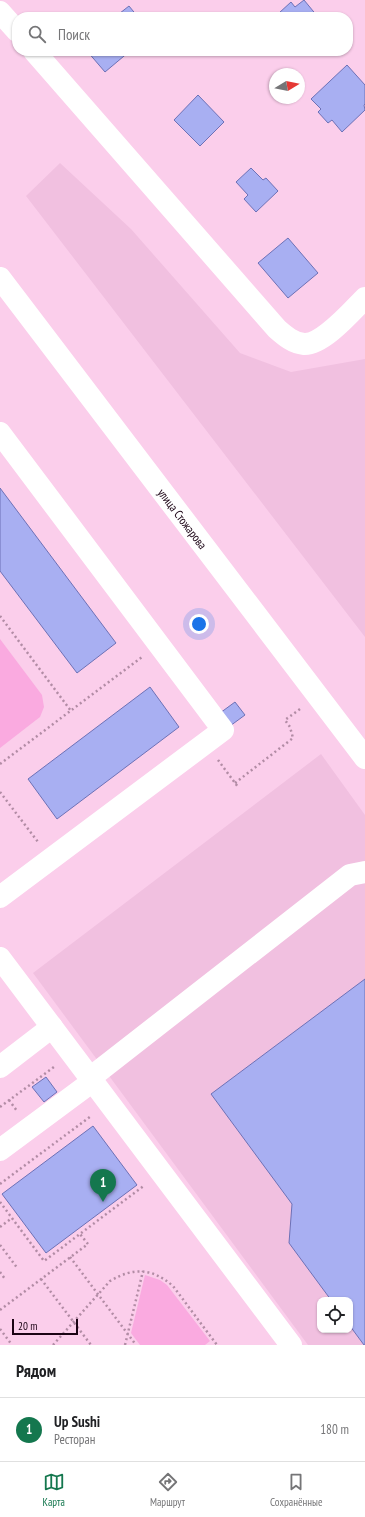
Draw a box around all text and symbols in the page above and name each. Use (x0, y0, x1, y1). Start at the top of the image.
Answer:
search box (12, 12, 353, 56)
icon: search (26, 23, 48, 45)
text: Поиск (58, 25, 90, 44)
north arrow (269, 68, 305, 104)
street label: улица Стожарова (155, 485, 211, 552)
your location (189, 614, 209, 634)
pin: 1 (90, 1169, 116, 1202)
map controls (317, 1297, 353, 1333)
button: locate (317, 1297, 353, 1333)
scale bar (12, 1317, 78, 1336)
text: 20 m (18, 1319, 37, 1333)
text: Рядом (16, 1360, 56, 1382)
text: Up Sushi (54, 1412, 100, 1431)
text: 1 (26, 1421, 32, 1438)
text: 180 m (320, 1421, 349, 1438)
text: Ресторан (54, 1431, 95, 1448)
tab: Карта (43, 1471, 65, 1509)
tab: Маршрут (150, 1471, 185, 1509)
tab: Сохранённые (270, 1471, 322, 1509)

